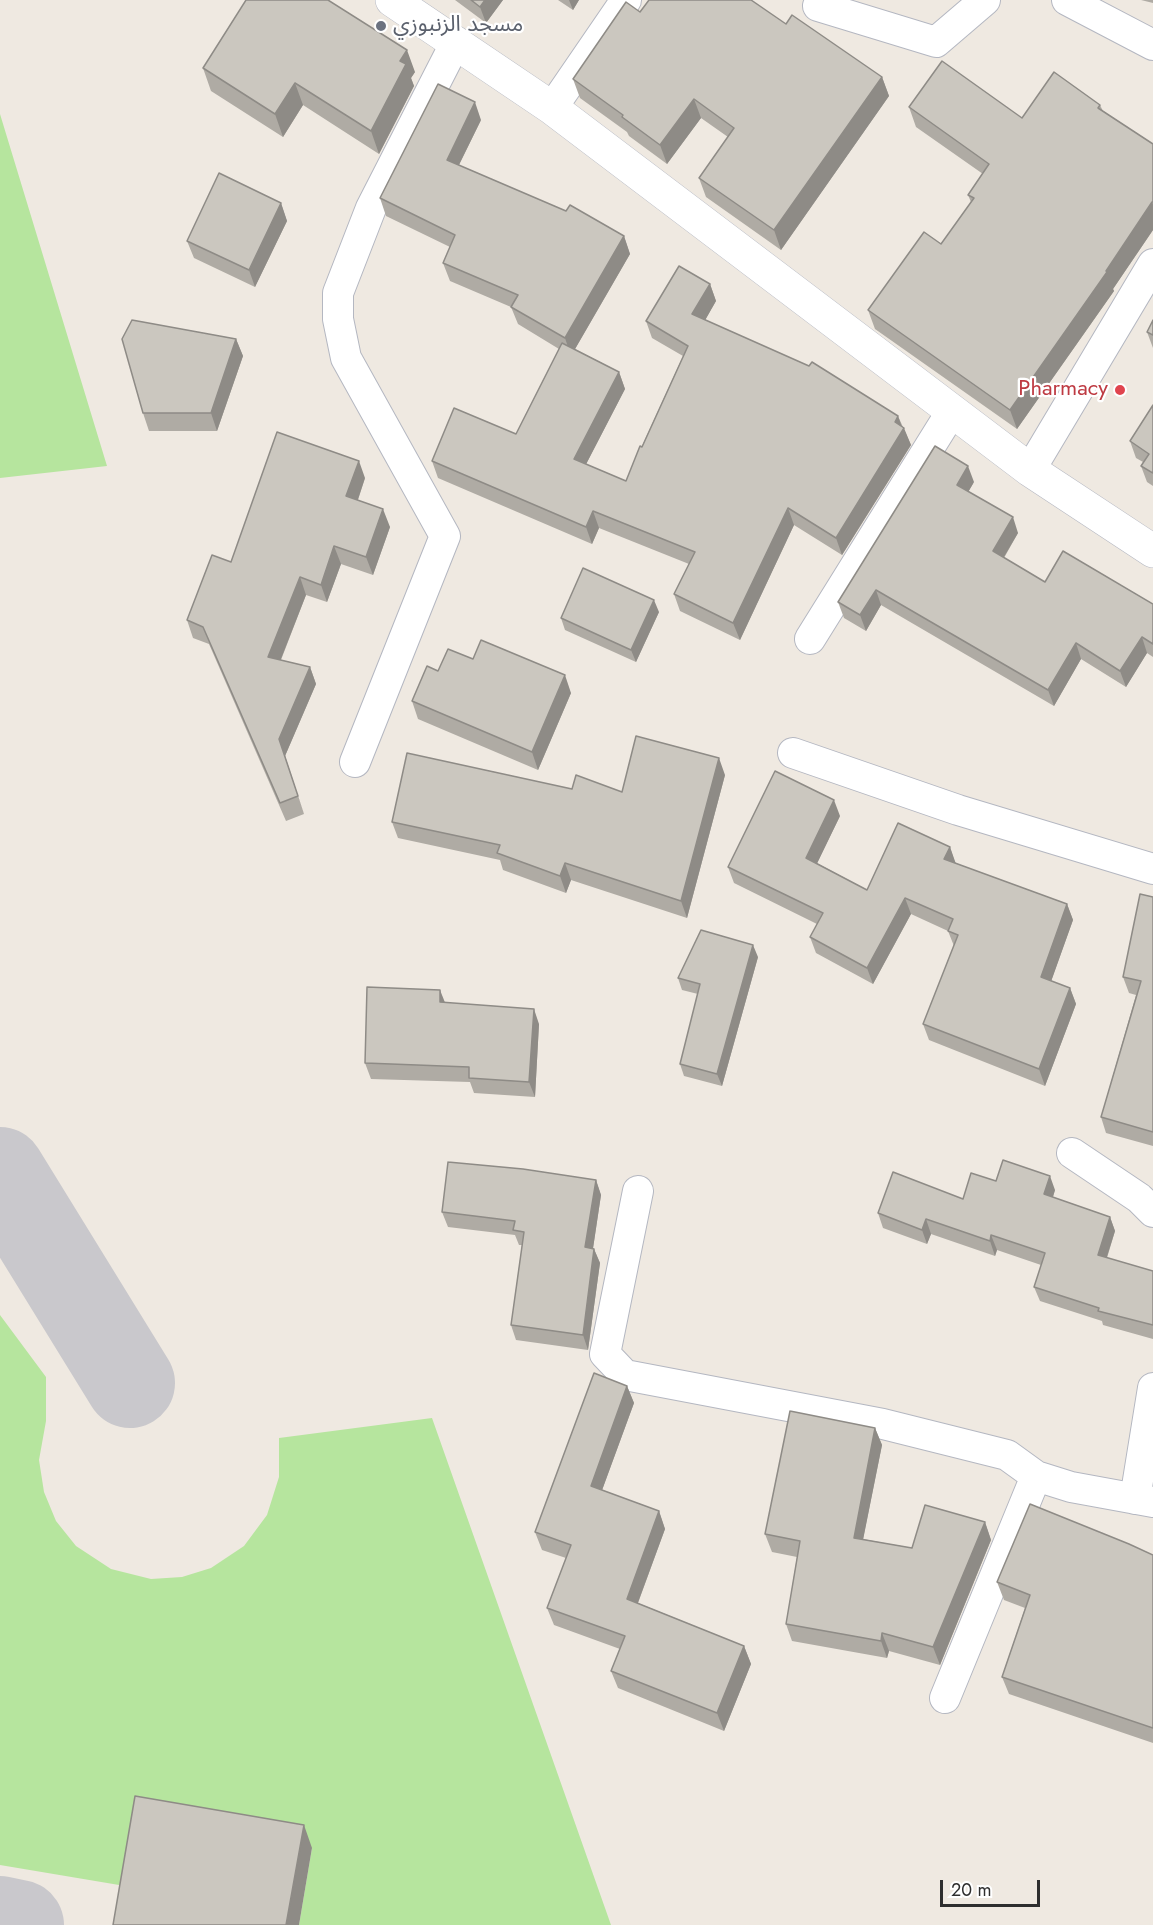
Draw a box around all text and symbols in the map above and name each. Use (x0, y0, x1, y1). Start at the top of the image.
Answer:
place label: مسجد الزنبوزي (393, 13, 523, 39)
marker: مسجد الزنبوزي (374, 19, 388, 33)
place label: Pharmacy (1018, 377, 1108, 403)
marker: Pharmacy (1113, 383, 1127, 397)
scale bar (943, 1868, 1044, 1906)
text: 20 m (951, 1877, 991, 1903)

